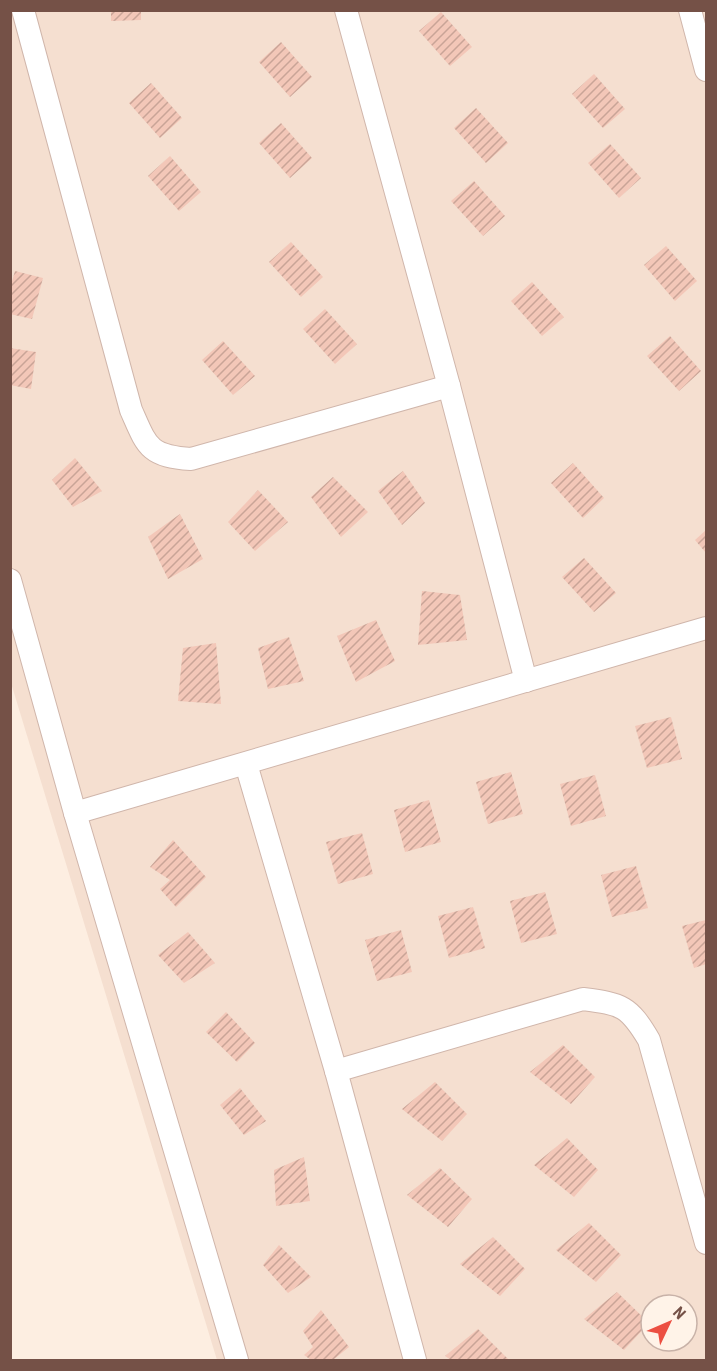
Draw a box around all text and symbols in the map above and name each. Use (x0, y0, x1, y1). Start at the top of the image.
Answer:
north arrow (639, 1293, 699, 1353)
text: N (669, 1303, 690, 1323)

